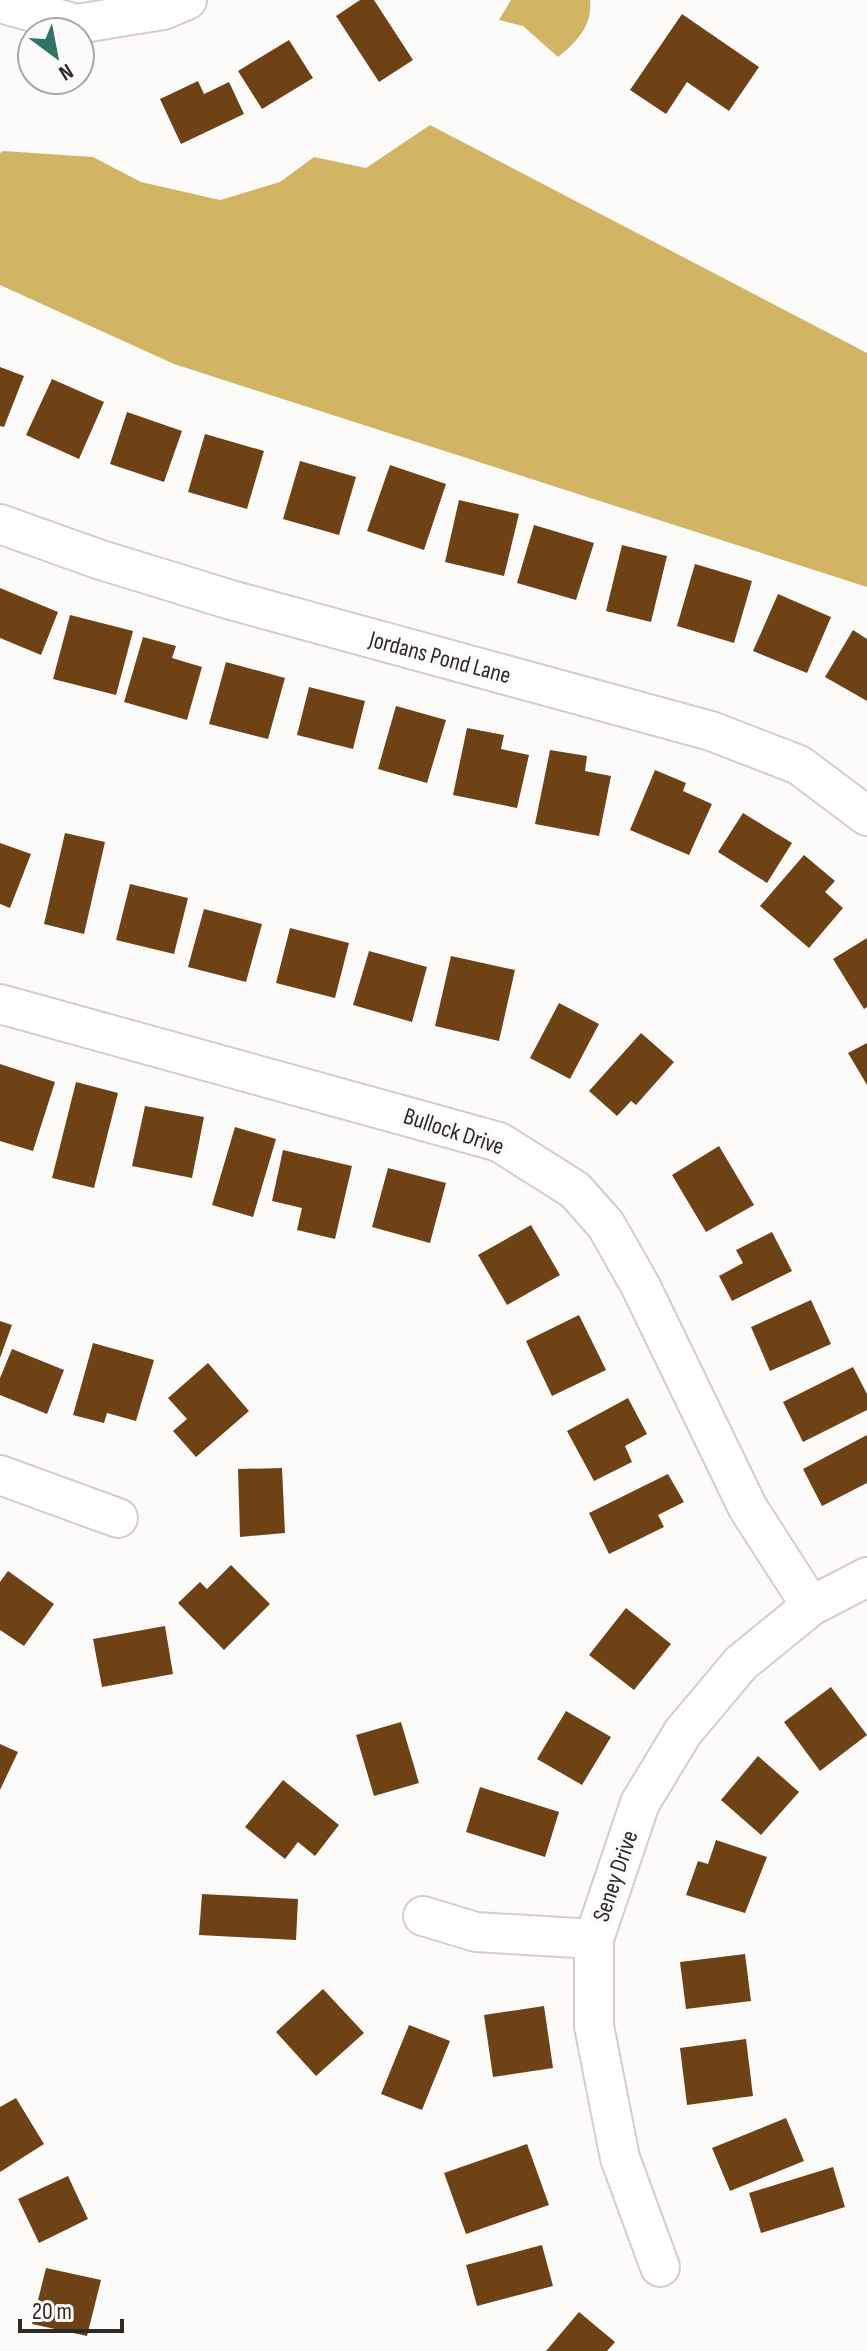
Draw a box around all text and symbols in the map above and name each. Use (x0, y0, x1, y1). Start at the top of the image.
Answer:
north arrow (16, 16, 96, 96)
text: N (54, 57, 78, 86)
street label: Jordans Pond Lane (365, 624, 514, 690)
street label: Bullock Drive (400, 1102, 508, 1161)
street label: Seney Drive (586, 1827, 645, 1926)
scale bar (20, 2283, 122, 2333)
text: 20 m (32, 2297, 72, 2326)

